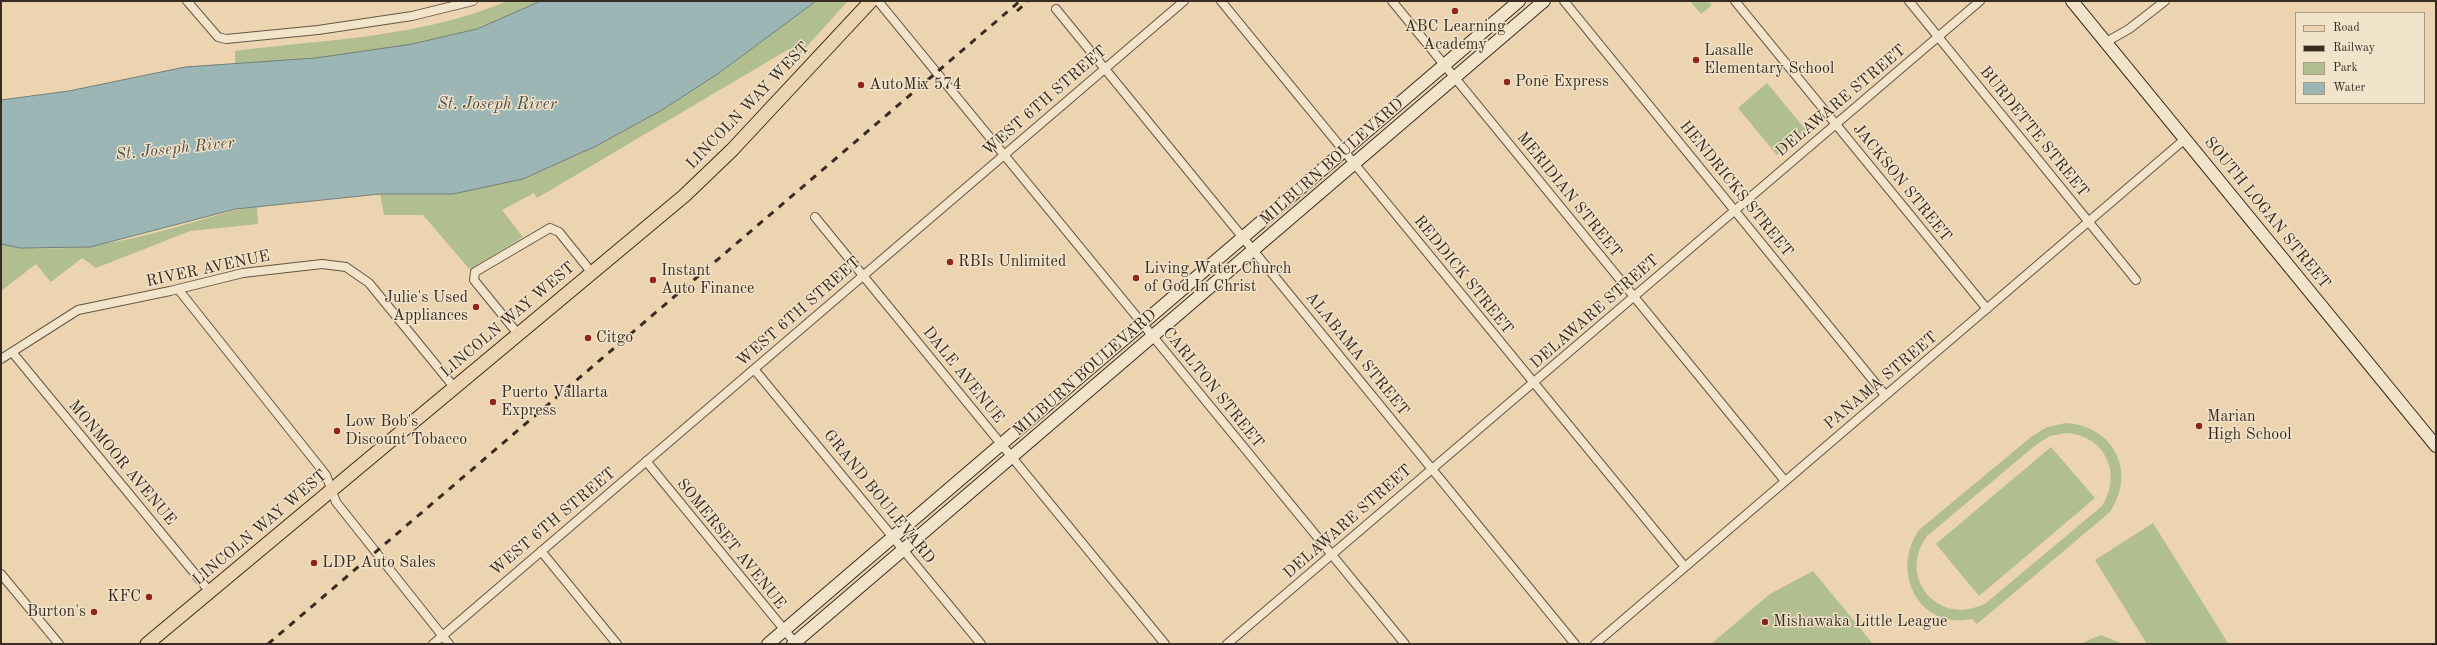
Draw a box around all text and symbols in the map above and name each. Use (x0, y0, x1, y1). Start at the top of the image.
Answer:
marker: ABC Learning Academy (1450, 6, 1460, 16)
legend (2295, 12, 2425, 104)
place label: ABC Learning Academy (1404, 17, 1506, 55)
text: Road (2333, 22, 2360, 34)
street label: LINCOLN WAY WEST (682, 38, 814, 174)
place label: Lasalle Elementary School (1704, 41, 1834, 79)
street label: DELAWARE STREET (1772, 41, 1910, 161)
street label: WEST 6TH STREET (979, 42, 1111, 160)
text: Railway (2333, 42, 2375, 54)
marker: Lasalle Elementary School (1691, 55, 1701, 65)
text: Park (2333, 62, 2358, 74)
street label: BURDETTE STREET (1975, 63, 2093, 201)
place label: Ponē Express (1515, 72, 1609, 92)
place label: AutoMix 574 (869, 75, 962, 95)
marker: Ponē Express (1502, 77, 1512, 87)
marker: AutoMix 574 (856, 80, 866, 90)
text: Water (2333, 82, 2365, 94)
street label: MILBURN BOULEVARD (1256, 94, 1408, 230)
water label: St. Joseph River (437, 95, 557, 115)
street label: HENDRICKS STREET (1675, 117, 1797, 261)
street label: JACKSON STREET (1849, 120, 1955, 246)
street label: MERIDIAN STREET (1512, 128, 1626, 262)
water label: St. Joseph River (115, 133, 235, 165)
street label: SOUTH LOGAN STREET (2200, 133, 2334, 293)
street label: REDDICK STREET (1409, 212, 1517, 338)
street label: RIVER AVENUE (144, 247, 272, 291)
street label: DELAWARE STREET (1527, 251, 1663, 373)
place label: RBIs Unlimited (958, 252, 1066, 272)
street label: WEST 6TH STREET (733, 253, 865, 371)
marker: RBIs Unlimited (945, 257, 955, 267)
street label: LINCOLN WAY WEST (437, 258, 579, 382)
place label: Living Water Church of God In Christ (1144, 259, 1292, 297)
place label: Instant Auto Finance (661, 261, 754, 299)
marker: Living Water Church of God In Christ (1131, 273, 1141, 283)
marker: Instant Auto Finance (648, 275, 658, 285)
place label: Julie's Used Appliances (384, 288, 468, 326)
street label: ALABAMA STREET (1301, 288, 1413, 420)
marker: Julie's Used Appliances (471, 302, 481, 312)
street label: MILBURN BOULEVARD (1009, 305, 1161, 441)
street label: DALE AVENUE (918, 323, 1008, 427)
street label: CARLTON STREET (1158, 324, 1268, 452)
place label: Citgo (596, 328, 633, 348)
street label: PANAMA STREET (1820, 328, 1942, 434)
marker: Citgo (583, 333, 593, 343)
place label: Puerto Vallarta Express (501, 383, 608, 421)
street label: MONMOOR AVENUE (64, 397, 180, 529)
marker: Puerto Vallarta Express (488, 397, 498, 407)
place label: Marian High School (2207, 407, 2292, 445)
place label: Low Bob's Discount Tobacco (345, 412, 467, 450)
marker: Marian High School (2194, 421, 2204, 431)
marker: Low Bob's Discount Tobacco (332, 426, 342, 436)
street label: GRAND BOULEVARD (819, 426, 939, 568)
street label: DELAWARE STREET (1280, 461, 1416, 583)
street label: WEST 6TH STREET (486, 464, 620, 580)
street label: LINCOLN WAY WEST (189, 466, 331, 590)
street label: SOMERSET AVENUE (672, 475, 790, 613)
place label: LDP Auto Sales (322, 553, 436, 573)
marker: LDP Auto Sales (309, 558, 319, 568)
place label: KFC (107, 587, 141, 607)
marker: KFC (144, 592, 154, 602)
place label: Burton's (27, 602, 86, 622)
marker: Burton's (89, 607, 99, 617)
place label: Mishawaka Little League (1773, 612, 1947, 632)
marker: Mishawaka Little League (1760, 617, 1770, 627)

